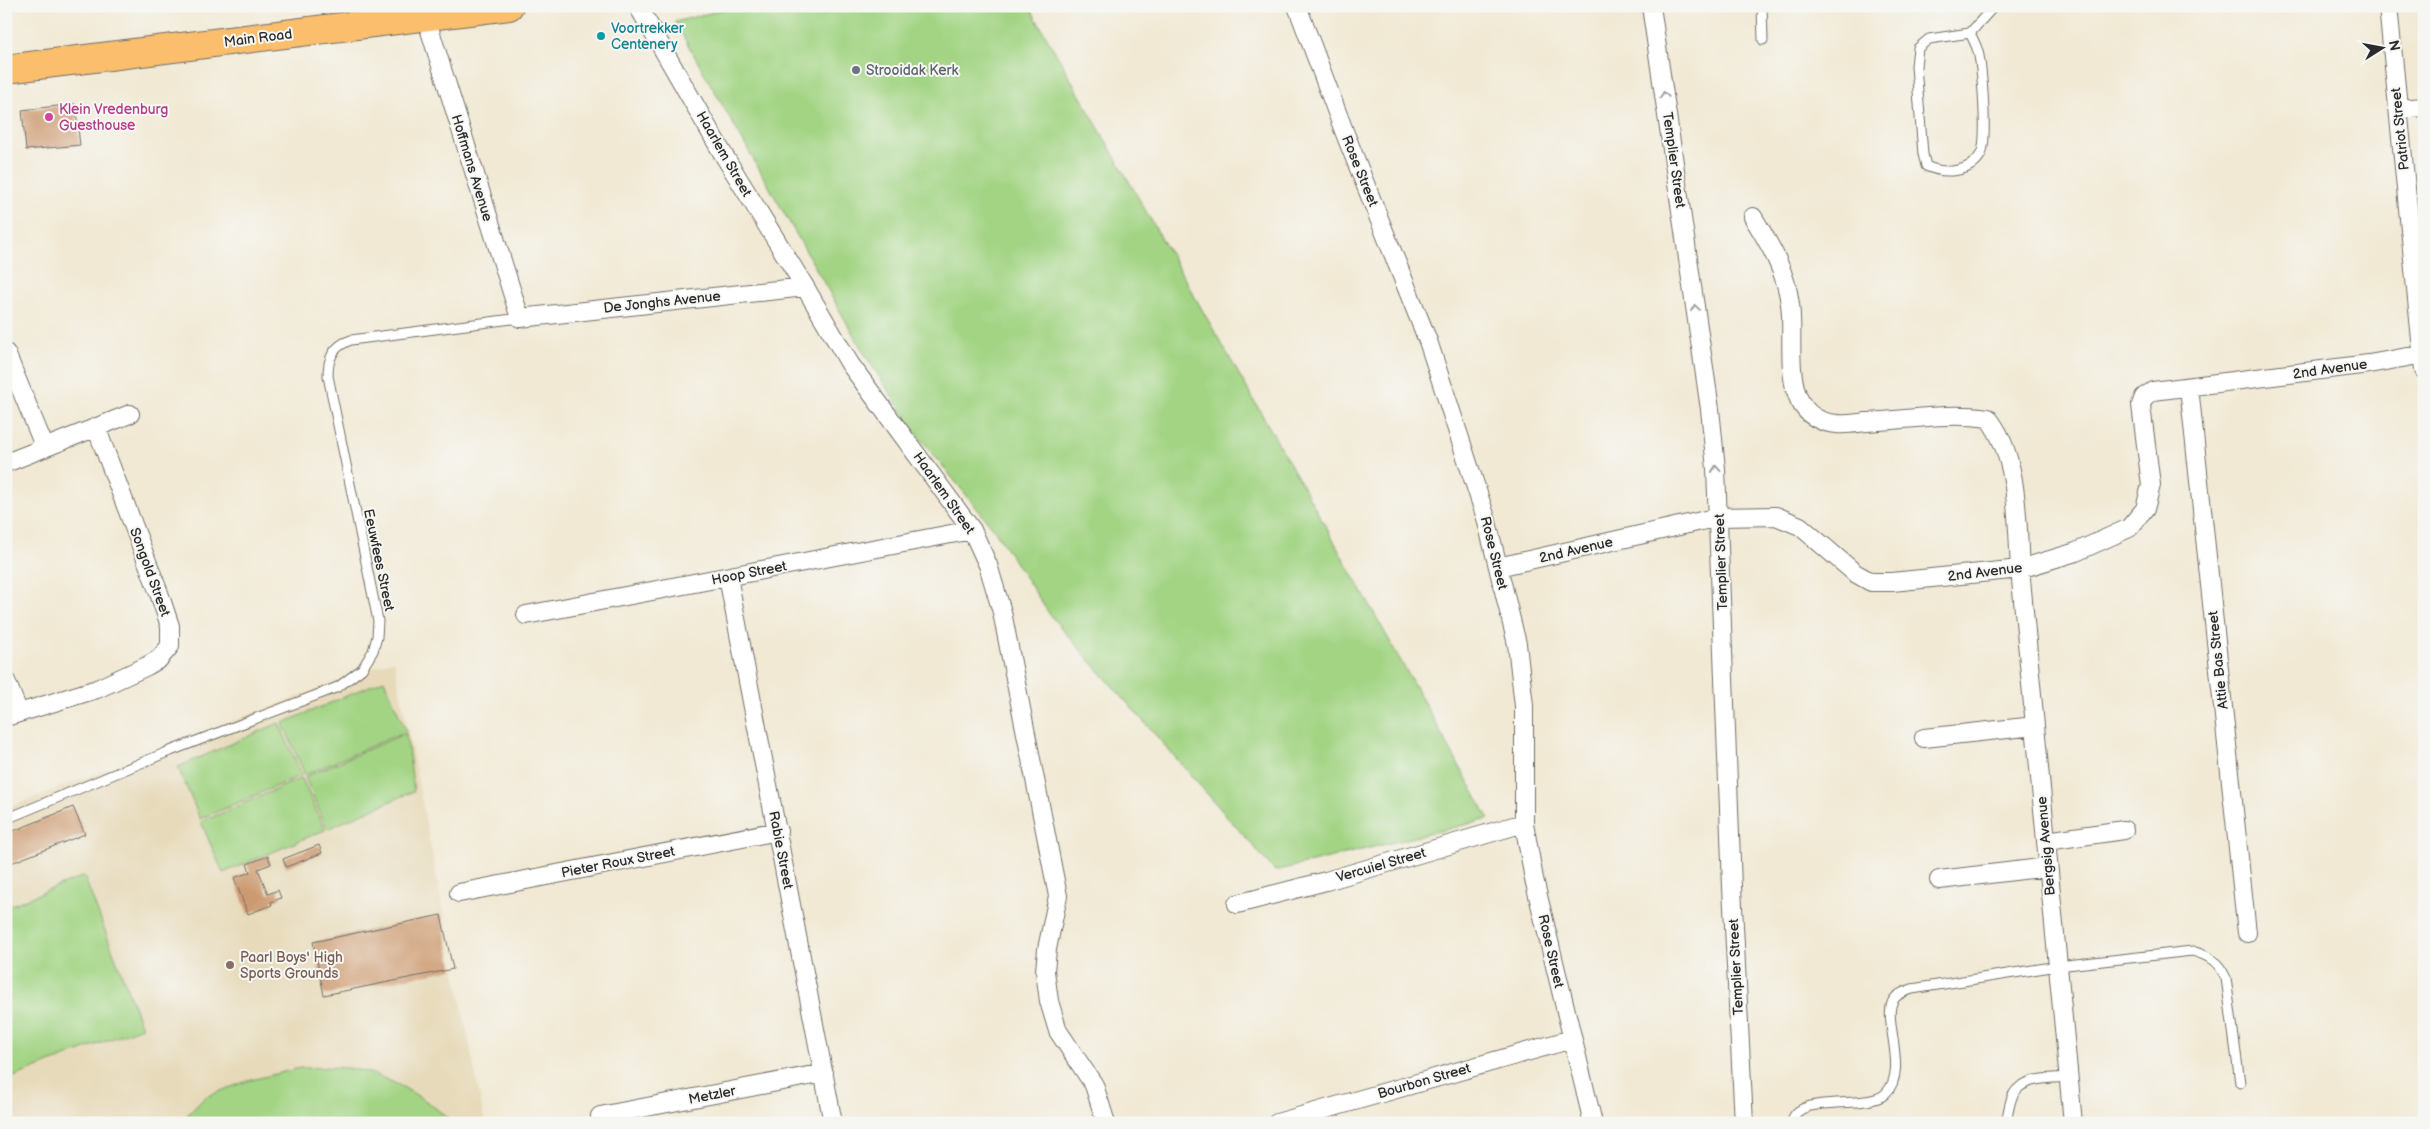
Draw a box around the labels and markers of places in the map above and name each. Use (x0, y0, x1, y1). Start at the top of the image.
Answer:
place label: Voortrekker Centenery (611, 20, 685, 53)
marker: Voortrekker Centenery (595, 30, 607, 42)
place label: Strooidak Kerk (866, 62, 959, 79)
marker: Strooidak Kerk (850, 64, 862, 76)
place label: Klein Vredenburg Guesthouse (59, 101, 168, 134)
marker: Klein Vredenburg Guesthouse (43, 111, 55, 123)
place label: Paarl Boys' High Sports Grounds (240, 949, 343, 982)
marker: Paarl Boys' High Sports Grounds (224, 959, 236, 971)

